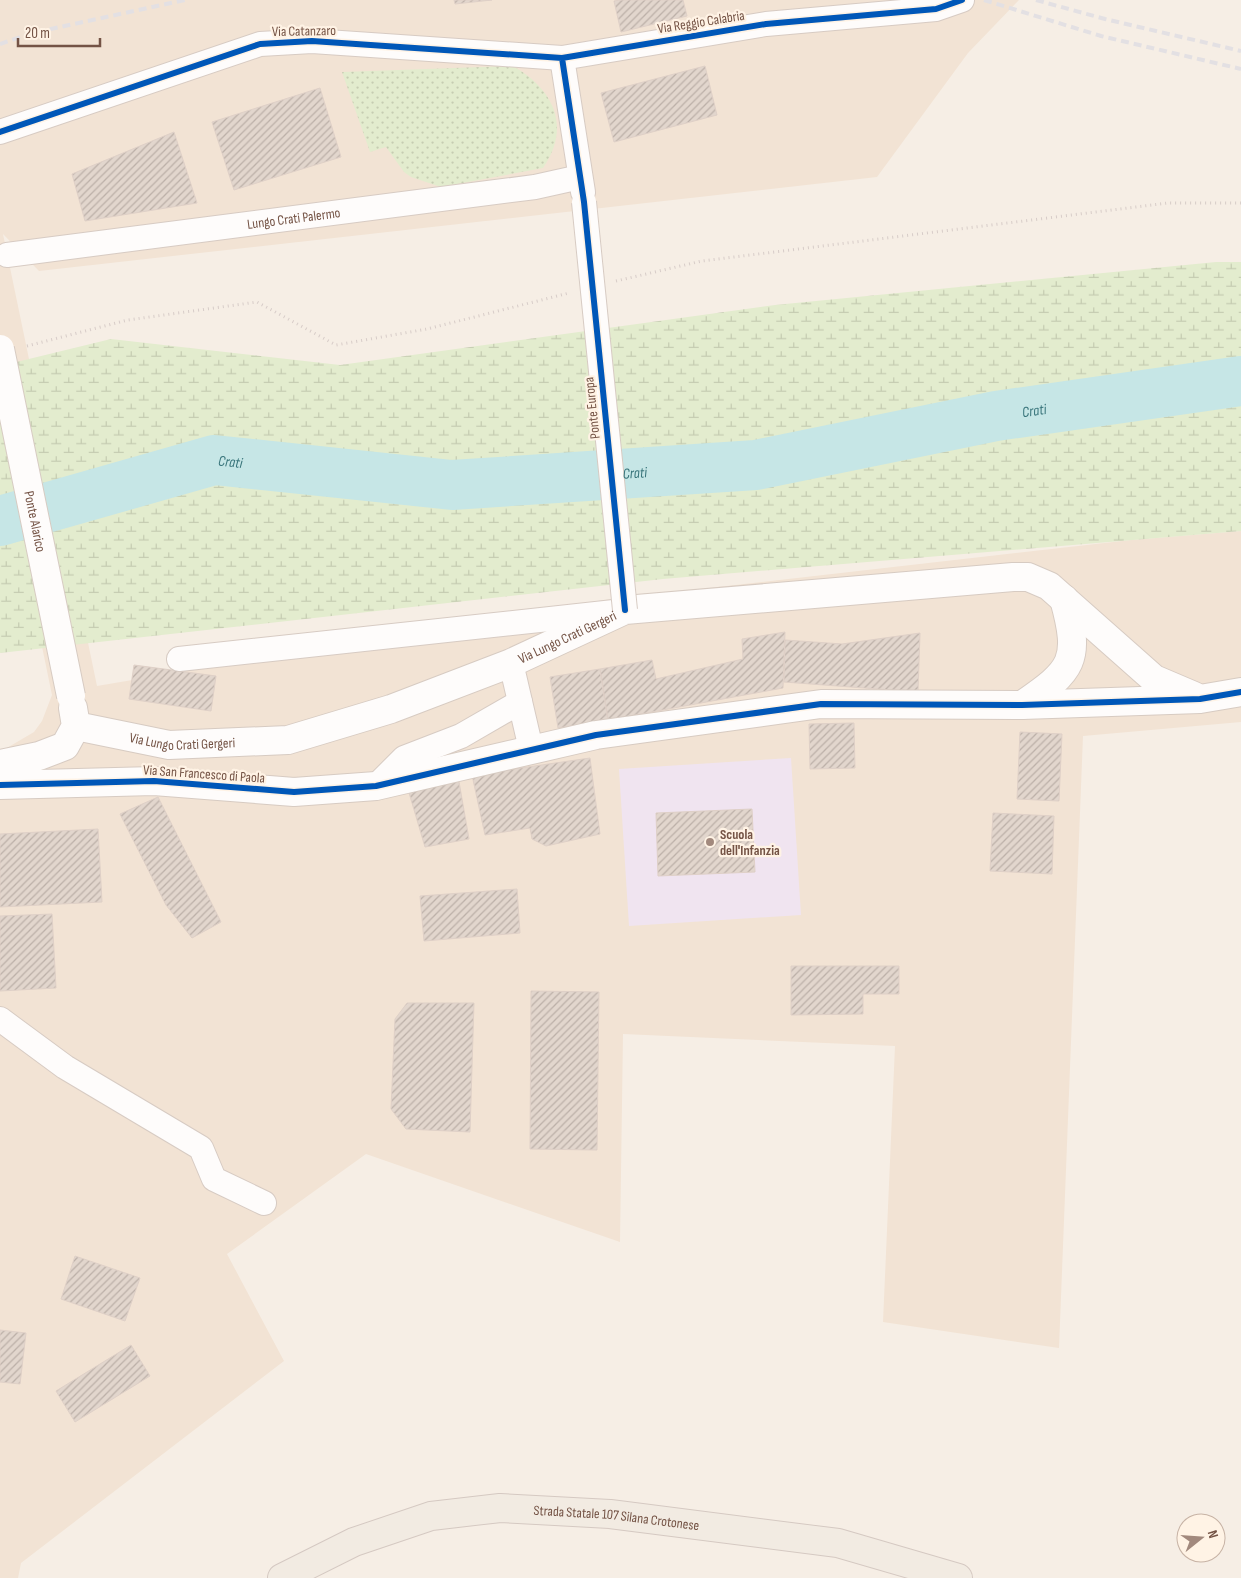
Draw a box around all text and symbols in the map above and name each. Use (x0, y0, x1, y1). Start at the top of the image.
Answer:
street label: Via Reggio Calabria (656, 7, 746, 37)
scale bar (18, 15, 100, 47)
street label: Via Catanzaro (272, 22, 336, 40)
text: 20 m (25, 24, 50, 43)
street label: Lungo Crati Palermo (246, 204, 341, 233)
street label: Ponte Europa (580, 376, 604, 440)
water label: Crati (1021, 399, 1049, 422)
water label: Crati (217, 451, 245, 473)
water label: Crati (622, 463, 649, 483)
street label: Ponte Alarico (21, 489, 50, 554)
street label: Via Lungo Crati Gergeri (515, 607, 619, 667)
street label: Via Lungo Crati Gergeri (128, 729, 236, 754)
street label: Via San Francesco di Paola (143, 761, 265, 787)
place label: Scuola dell'Infanzia (720, 826, 780, 859)
marker: Scuola dell'Infanzia (704, 836, 716, 848)
street label: Strada Statale 107 Silana Crotonese (533, 1501, 700, 1534)
north arrow (1176, 1513, 1226, 1563)
text: N (1204, 1528, 1222, 1540)

